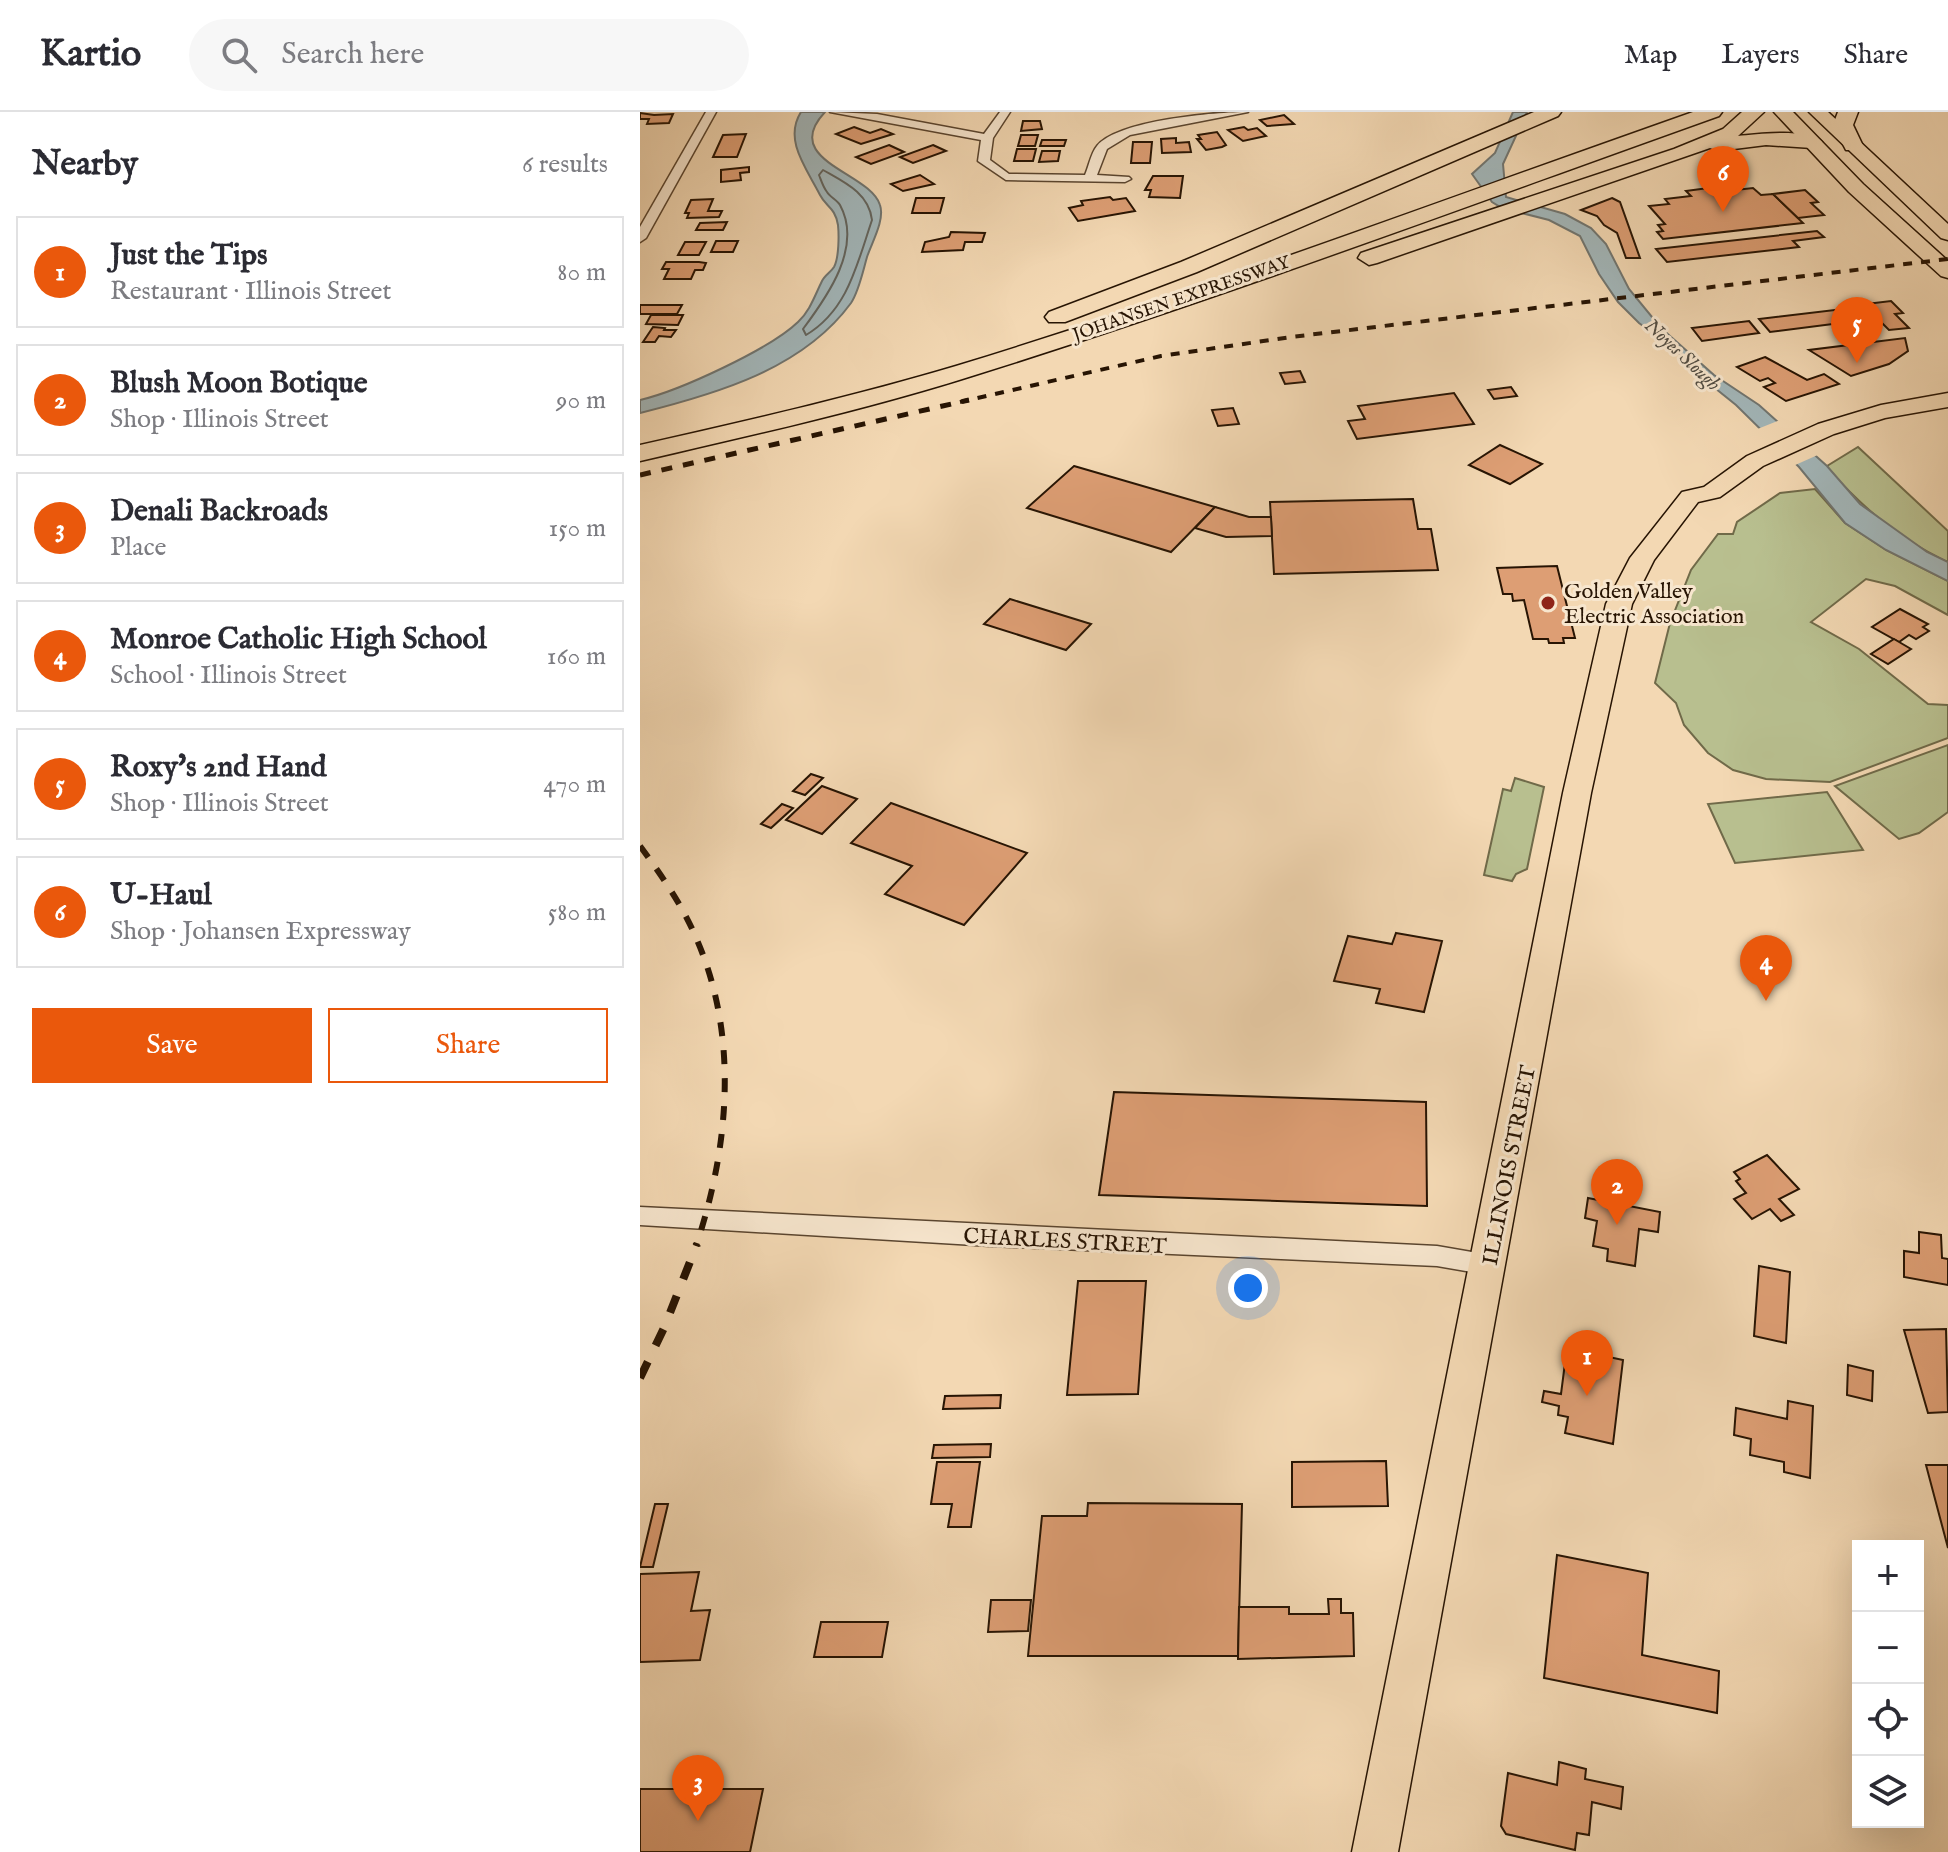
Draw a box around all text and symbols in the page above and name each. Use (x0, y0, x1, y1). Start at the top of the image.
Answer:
search box (189, 19, 749, 91)
text: Kartio (40, 31, 141, 79)
icon: search (217, 33, 261, 77)
text: Search here (281, 36, 424, 74)
text: Map (1624, 38, 1677, 73)
text: Layers (1721, 38, 1800, 73)
text: Share (1844, 38, 1908, 73)
text: Nearby (32, 143, 138, 186)
pin: 6 (1697, 146, 1749, 212)
text: 6 results (522, 148, 608, 181)
text: Just the Tips (110, 237, 267, 275)
street label: JOHANSEN EXPRESSWAY (1068, 251, 1294, 348)
text: 1 (55, 256, 65, 289)
text: 80 m (557, 256, 606, 289)
text: Restaurant · Illinois Street (110, 275, 391, 308)
pin: 5 (1831, 297, 1883, 363)
water label: Noyes Slough (1638, 314, 1726, 398)
text: Blush Moon Botique (110, 365, 368, 403)
text: 2 (54, 384, 66, 417)
text: 90 m (556, 384, 606, 417)
text: Shop · Illinois Street (110, 403, 329, 436)
text: Denali Backroads (110, 493, 328, 531)
text: 3 (55, 512, 65, 545)
text: 150 m (548, 512, 606, 545)
text: Place (110, 531, 166, 564)
place label: Golden Valley Electric Association (1564, 578, 1745, 631)
marker: Golden Valley Electric Association (1539, 594, 1557, 612)
text: Monroe Catholic High School (110, 621, 487, 659)
text: 4 (54, 640, 66, 673)
text: 160 m (547, 640, 606, 673)
text: School · Illinois Street (110, 659, 347, 692)
text: Roxy's 2nd Hand (110, 749, 326, 787)
text: 5 (55, 768, 65, 801)
text: 470 m (543, 768, 606, 801)
text: Shop · Illinois Street (110, 787, 329, 820)
text: U-Haul (110, 877, 212, 915)
text: 6 (55, 896, 65, 929)
text: 580 m (548, 896, 606, 929)
text: Shop · Johansen Expressway (110, 915, 411, 948)
pin: 4 (1740, 935, 1792, 1001)
button: Save (32, 1008, 312, 1083)
button: Share (328, 1008, 608, 1083)
street label: ILLINOIS STREET (1477, 1063, 1543, 1268)
pin: 2 (1591, 1159, 1643, 1225)
street label: CHARLES STREET (963, 1223, 1167, 1261)
your location (1228, 1268, 1268, 1308)
pin: 1 (1561, 1330, 1613, 1396)
map controls (1852, 1540, 1924, 1828)
button: + (1852, 1540, 1924, 1612)
button: − (1852, 1612, 1924, 1684)
button: locate (1852, 1684, 1924, 1756)
pin: 3 (672, 1755, 724, 1821)
button: layers (1852, 1756, 1924, 1828)

